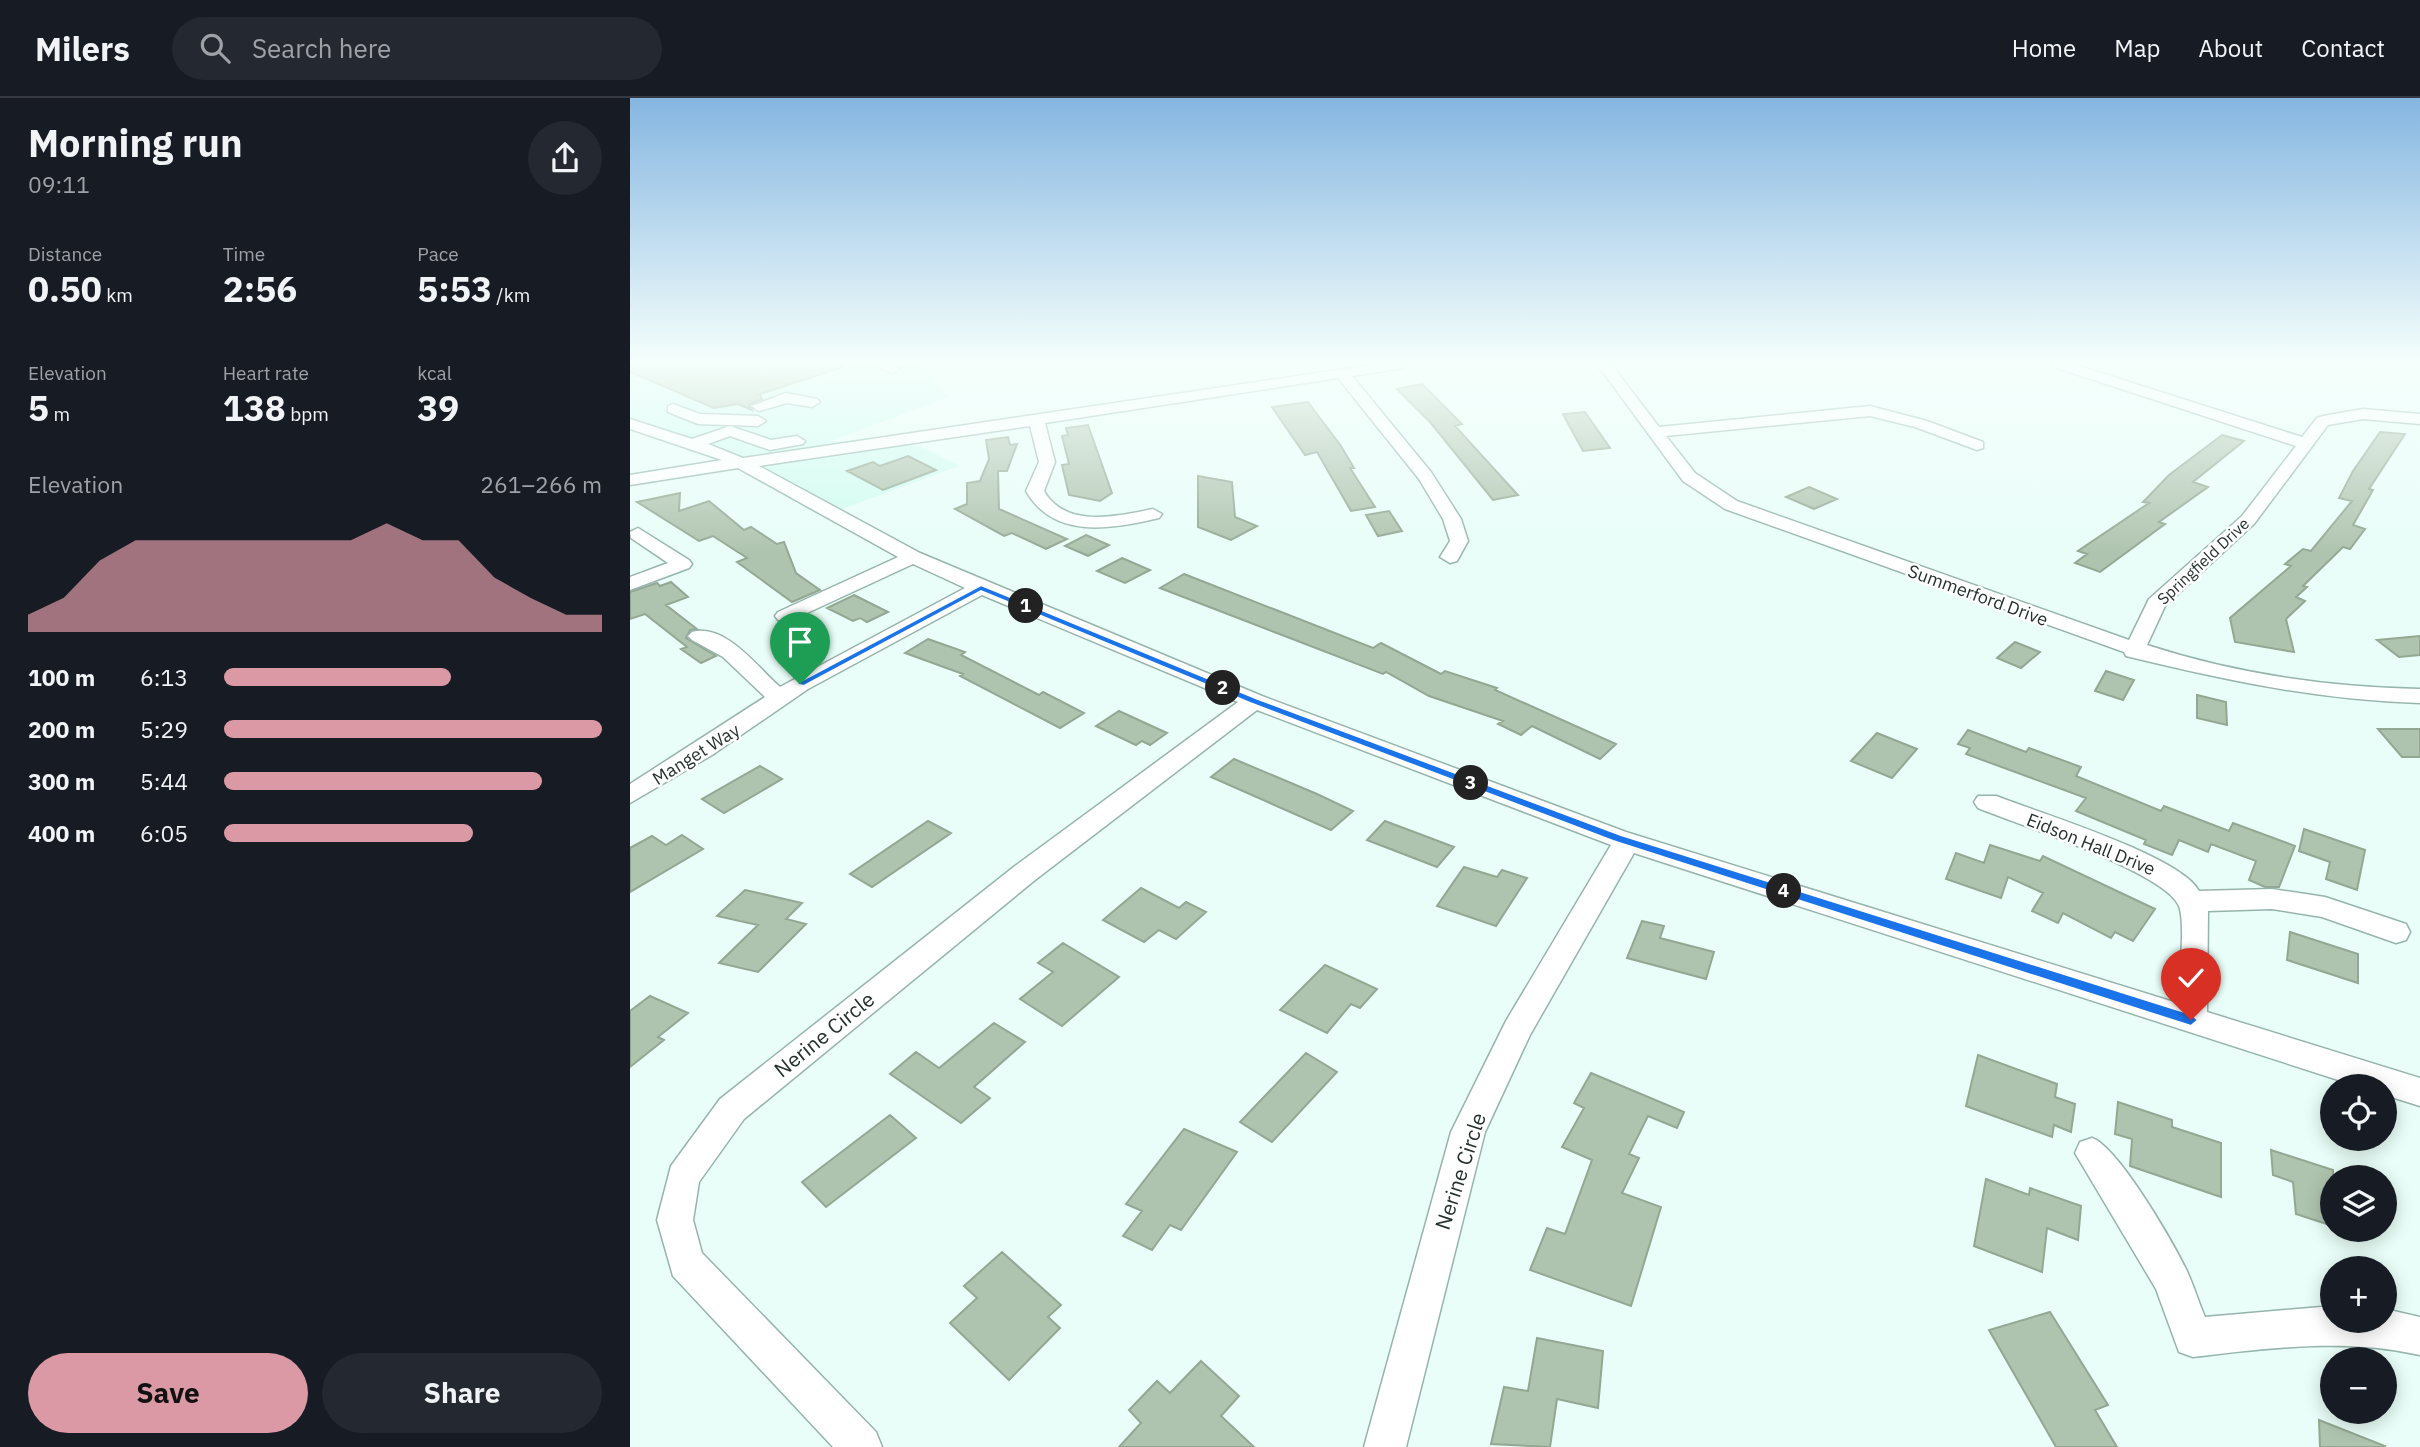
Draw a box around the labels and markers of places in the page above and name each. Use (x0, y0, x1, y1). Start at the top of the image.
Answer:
pin: 1 (1008, 588, 1044, 624)
pin (770, 612, 830, 684)
pin: 2 (1206, 670, 1240, 706)
pin: 3 (1454, 766, 1488, 800)
pin: 4 (1766, 874, 1802, 908)
pin (2161, 948, 2221, 1020)

